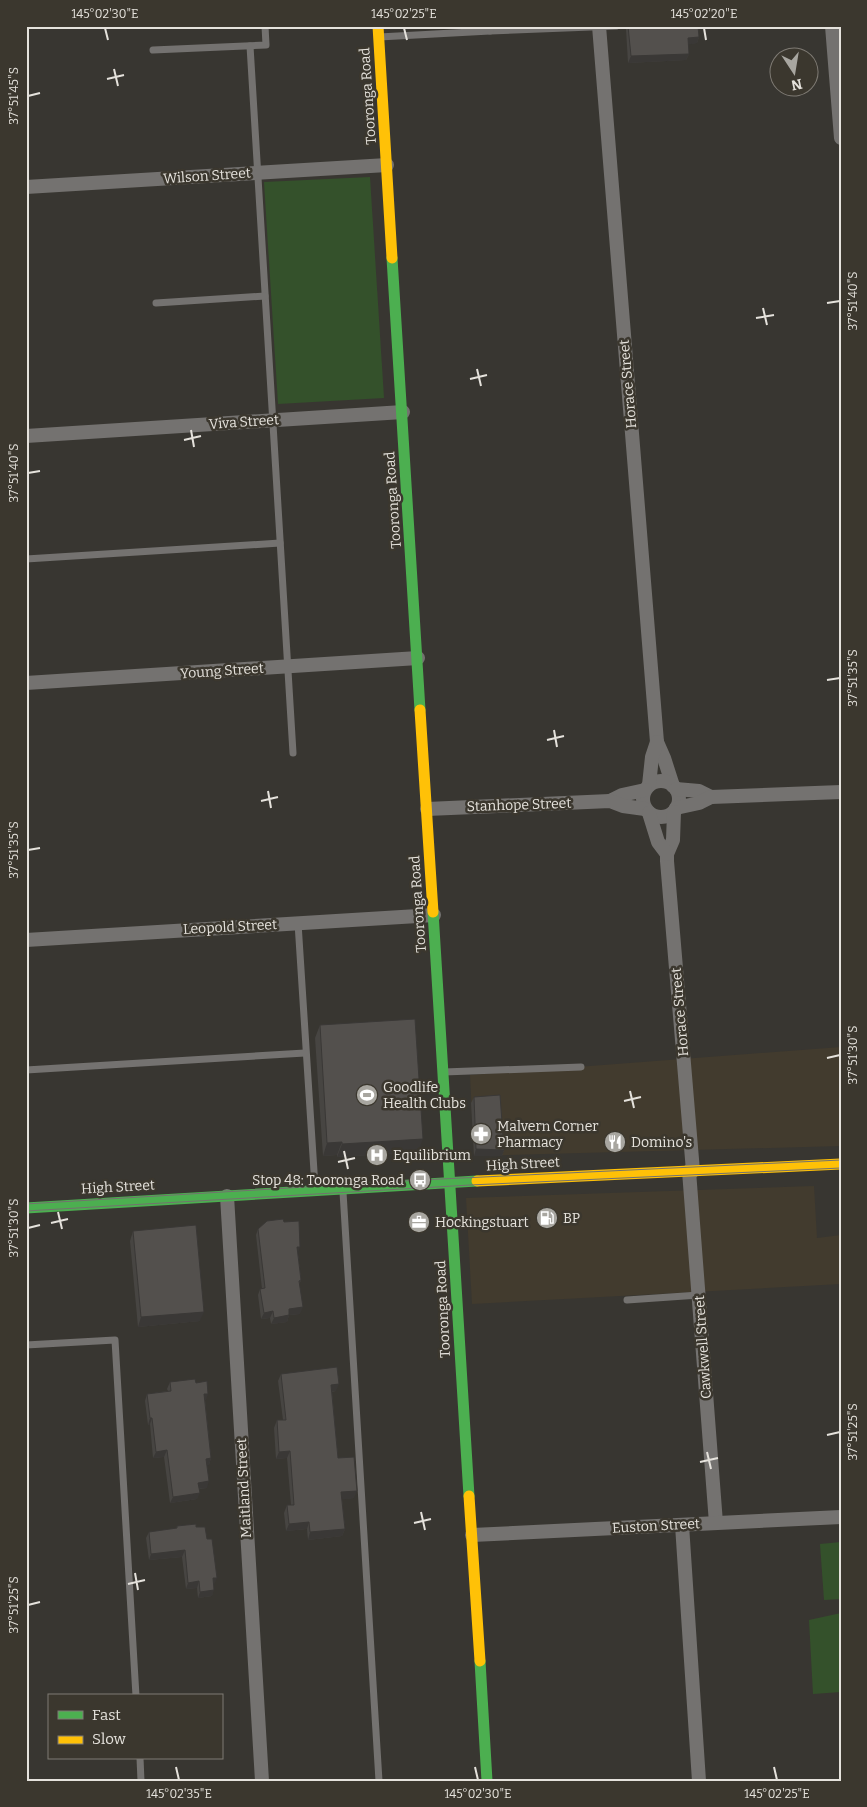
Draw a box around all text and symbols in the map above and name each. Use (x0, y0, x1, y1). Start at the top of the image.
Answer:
text: 145°02'30"E (71, 7, 139, 21)
text: 145°02'25"E (371, 7, 437, 21)
text: 145°02'20"E (671, 7, 737, 21)
street label: Tooronga Road (356, 47, 380, 145)
north arrow (770, 48, 820, 98)
text: 37°51'45"S (7, 67, 21, 125)
text: N (789, 75, 804, 94)
street label: Wilson Street (163, 164, 251, 188)
text: 37°51'40"S (846, 272, 860, 330)
street label: Horace Street (616, 339, 640, 429)
street label: Viva Street (208, 411, 280, 433)
text: 37°51'40"S (7, 444, 21, 502)
street label: Tooronga Road (381, 451, 405, 549)
text: 37°51'35"S (846, 649, 860, 707)
street label: Young Street (180, 660, 264, 682)
street label: Stanhope Street (466, 795, 572, 815)
text: 37°51'35"S (7, 821, 21, 879)
street label: Tooronga Road (406, 855, 430, 953)
street label: Leopold Street (182, 916, 278, 938)
street label: Horace Street (668, 967, 692, 1057)
text: 37°51'30"S (846, 1026, 860, 1084)
place label: Goodlife Health Clubs (383, 1079, 466, 1112)
sports icon: Goodlife Health Clubs (355, 1083, 379, 1107)
place label: Malvern Corner Pharmacy (497, 1118, 599, 1151)
pharmacy icon: Malvern Corner Pharmacy (469, 1122, 493, 1146)
restaurant icon: Domino's (603, 1130, 627, 1154)
place label: Domino's (631, 1134, 692, 1151)
hospital icon: Equilibrium (365, 1143, 389, 1167)
place label: Equilibrium (393, 1147, 472, 1164)
street label: High Street (486, 1154, 560, 1174)
bus stop icon: Stop 48: Tooronga Road (408, 1168, 432, 1192)
place label: Stop 48: Tooronga Road (252, 1172, 404, 1189)
street label: High Street (81, 1177, 155, 1197)
text: 37°51'30"S (7, 1199, 21, 1257)
fuel station icon: BP (535, 1206, 559, 1230)
office icon: Hockingstuart (407, 1210, 431, 1234)
place label: BP (563, 1210, 580, 1227)
place label: Hockingstuart (435, 1214, 529, 1231)
street label: Tooronga Road (432, 1260, 454, 1358)
street label: Cawkwell Street (691, 1295, 715, 1399)
text: 37°51'25"S (846, 1403, 860, 1461)
street label: Maitland Street (233, 1438, 255, 1538)
street label: Euston Street (612, 1515, 700, 1537)
text: 37°51'25"S (7, 1576, 21, 1634)
legend (48, 1694, 222, 1760)
text: Fast (92, 1706, 121, 1724)
text: Slow (92, 1730, 127, 1748)
text: 145°02'35"E (146, 1787, 212, 1801)
text: 145°02'30"E (444, 1787, 512, 1801)
text: 145°02'25"E (744, 1787, 810, 1801)

